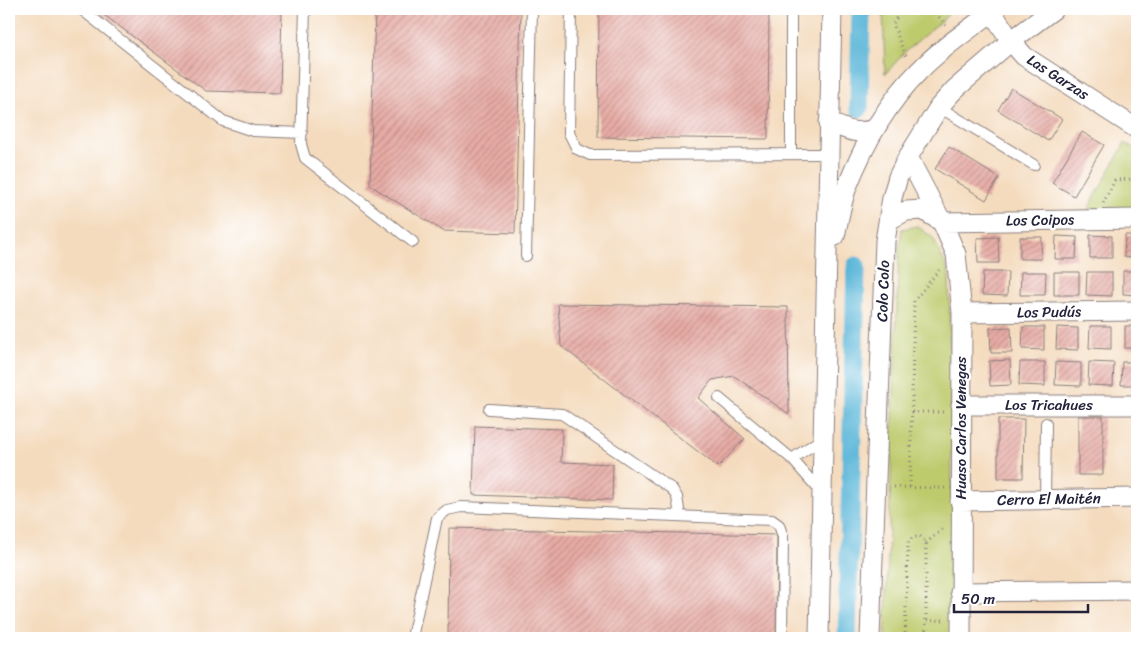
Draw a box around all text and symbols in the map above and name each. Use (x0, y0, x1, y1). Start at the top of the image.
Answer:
street label: Las Garzas (1022, 47, 1094, 107)
street label: Los Coipos (1006, 206, 1075, 234)
street label: Colo Colo (869, 259, 897, 322)
street label: Los Pudús (1017, 298, 1082, 326)
street label: Huaso Carlos Venegas (948, 356, 974, 499)
street label: Los Tricahues (1005, 392, 1093, 418)
street label: Cerro El Maitén (997, 485, 1101, 513)
scale bar (954, 582, 1087, 614)
text: 50 m (961, 586, 996, 612)

